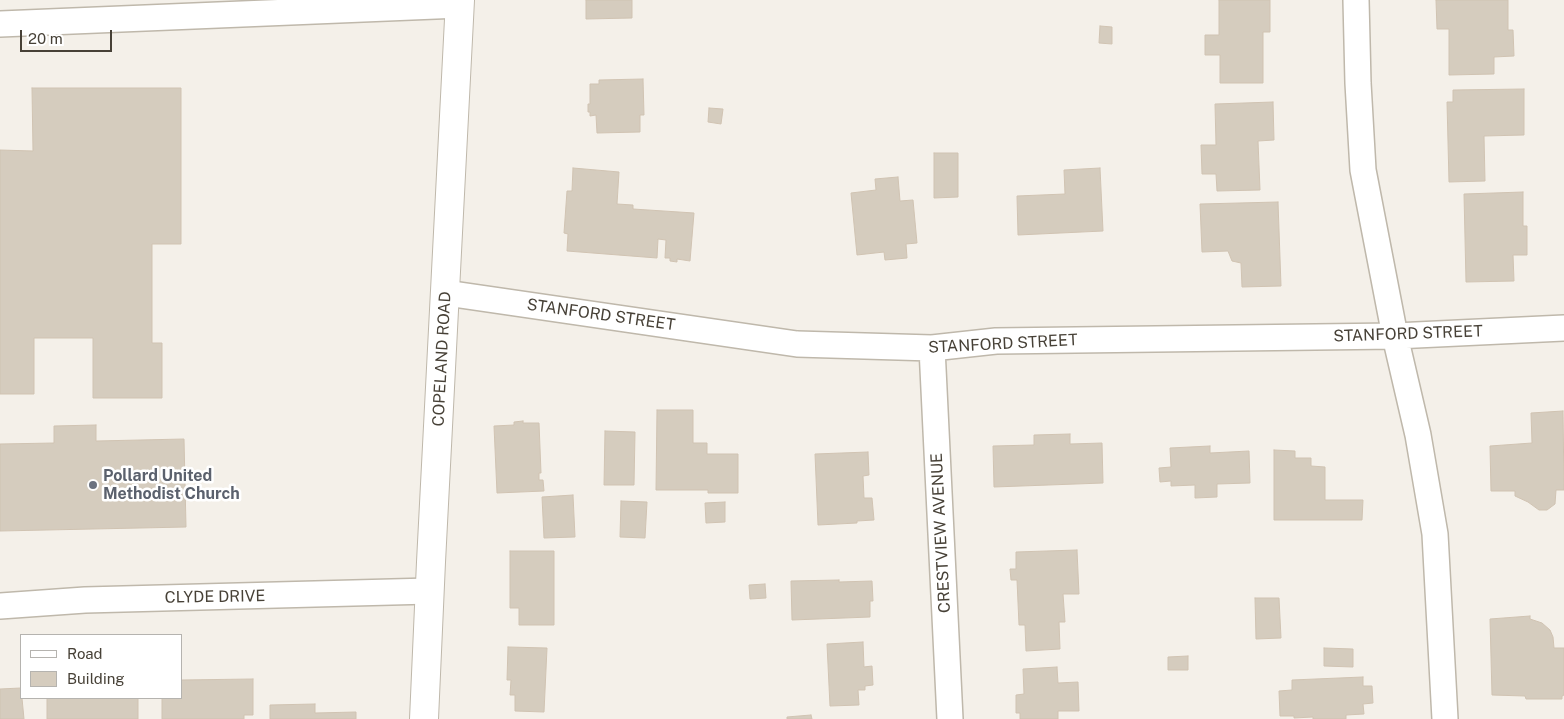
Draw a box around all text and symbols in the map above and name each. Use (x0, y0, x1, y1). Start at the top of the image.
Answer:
scale bar (22, 20, 115, 52)
text: 20 m (28, 30, 63, 47)
street label: COPELAND ROAD (429, 291, 455, 427)
street label: STANFORD STREET (526, 295, 676, 335)
street label: STANFORD STREET (1333, 322, 1483, 346)
street label: STANFORD STREET (928, 331, 1078, 357)
street label: CRESTVIEW AVENUE (927, 452, 955, 614)
place label: Pollard United Methodist Church (103, 466, 240, 504)
marker: Pollard United Methodist Church (87, 479, 99, 491)
street label: CLYDE DRIVE (165, 587, 265, 607)
legend (20, 634, 182, 699)
text: Road (67, 645, 103, 662)
text: Building (67, 670, 125, 687)

